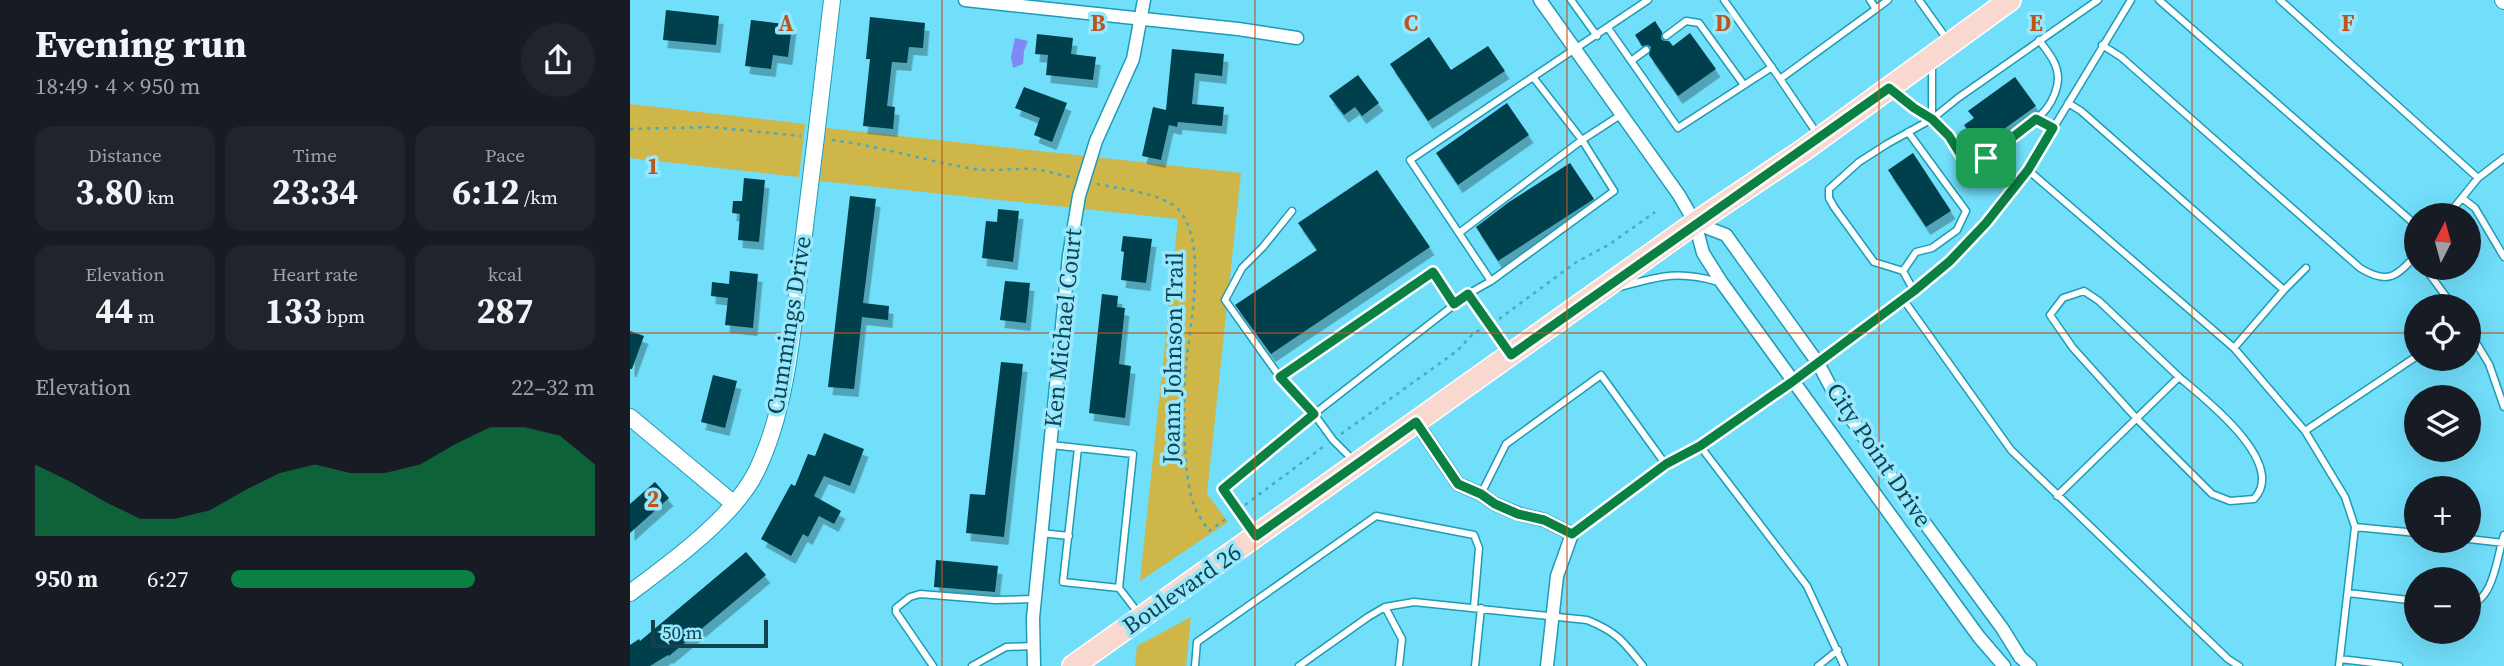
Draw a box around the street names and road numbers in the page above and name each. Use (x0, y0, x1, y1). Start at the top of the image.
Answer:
street label: Ken Michael Court (1036, 227, 1089, 429)
street label: Cummings Drive (758, 233, 819, 416)
street label: Joann Johnson Trail (1154, 252, 1191, 465)
street label: City Point Drive (1819, 376, 1940, 533)
street label: Boulevard 26 (1116, 535, 1248, 642)

